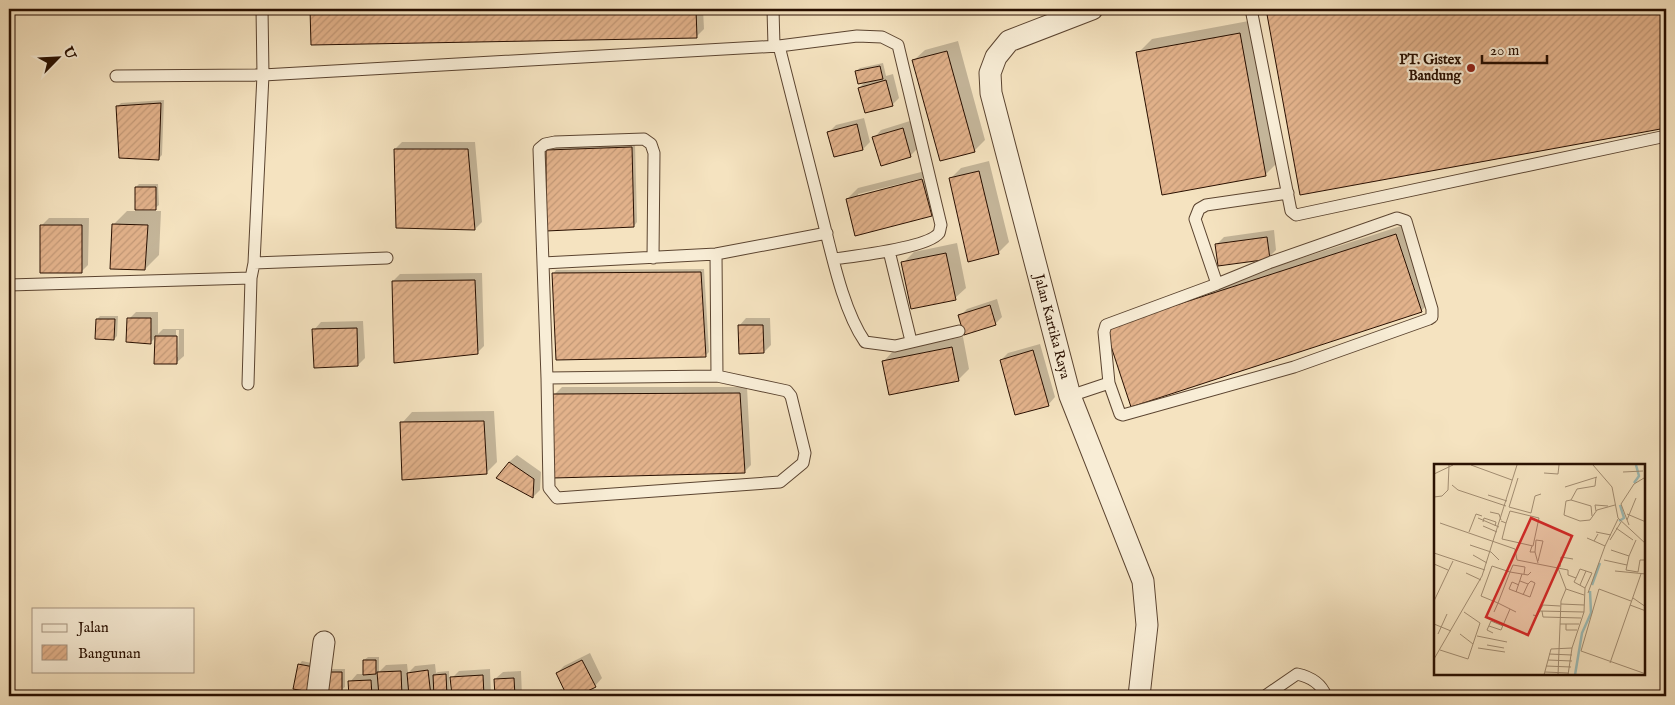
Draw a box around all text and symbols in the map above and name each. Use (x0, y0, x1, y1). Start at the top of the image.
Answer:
north arrow (32, 32, 82, 82)
scale bar (1482, 32, 1548, 64)
text: 20 m (1490, 41, 1520, 60)
text: U (58, 43, 80, 63)
place label: PT. Gistex Bandung (1399, 51, 1462, 85)
marker: PT. Gistex Bandung (1465, 62, 1477, 74)
street label: Jalan Kartika Raya (1029, 270, 1074, 382)
inset map (1434, 464, 1645, 675)
legend (32, 608, 195, 672)
text: Jalan (76, 618, 109, 637)
text: Bangunan (78, 644, 141, 663)

